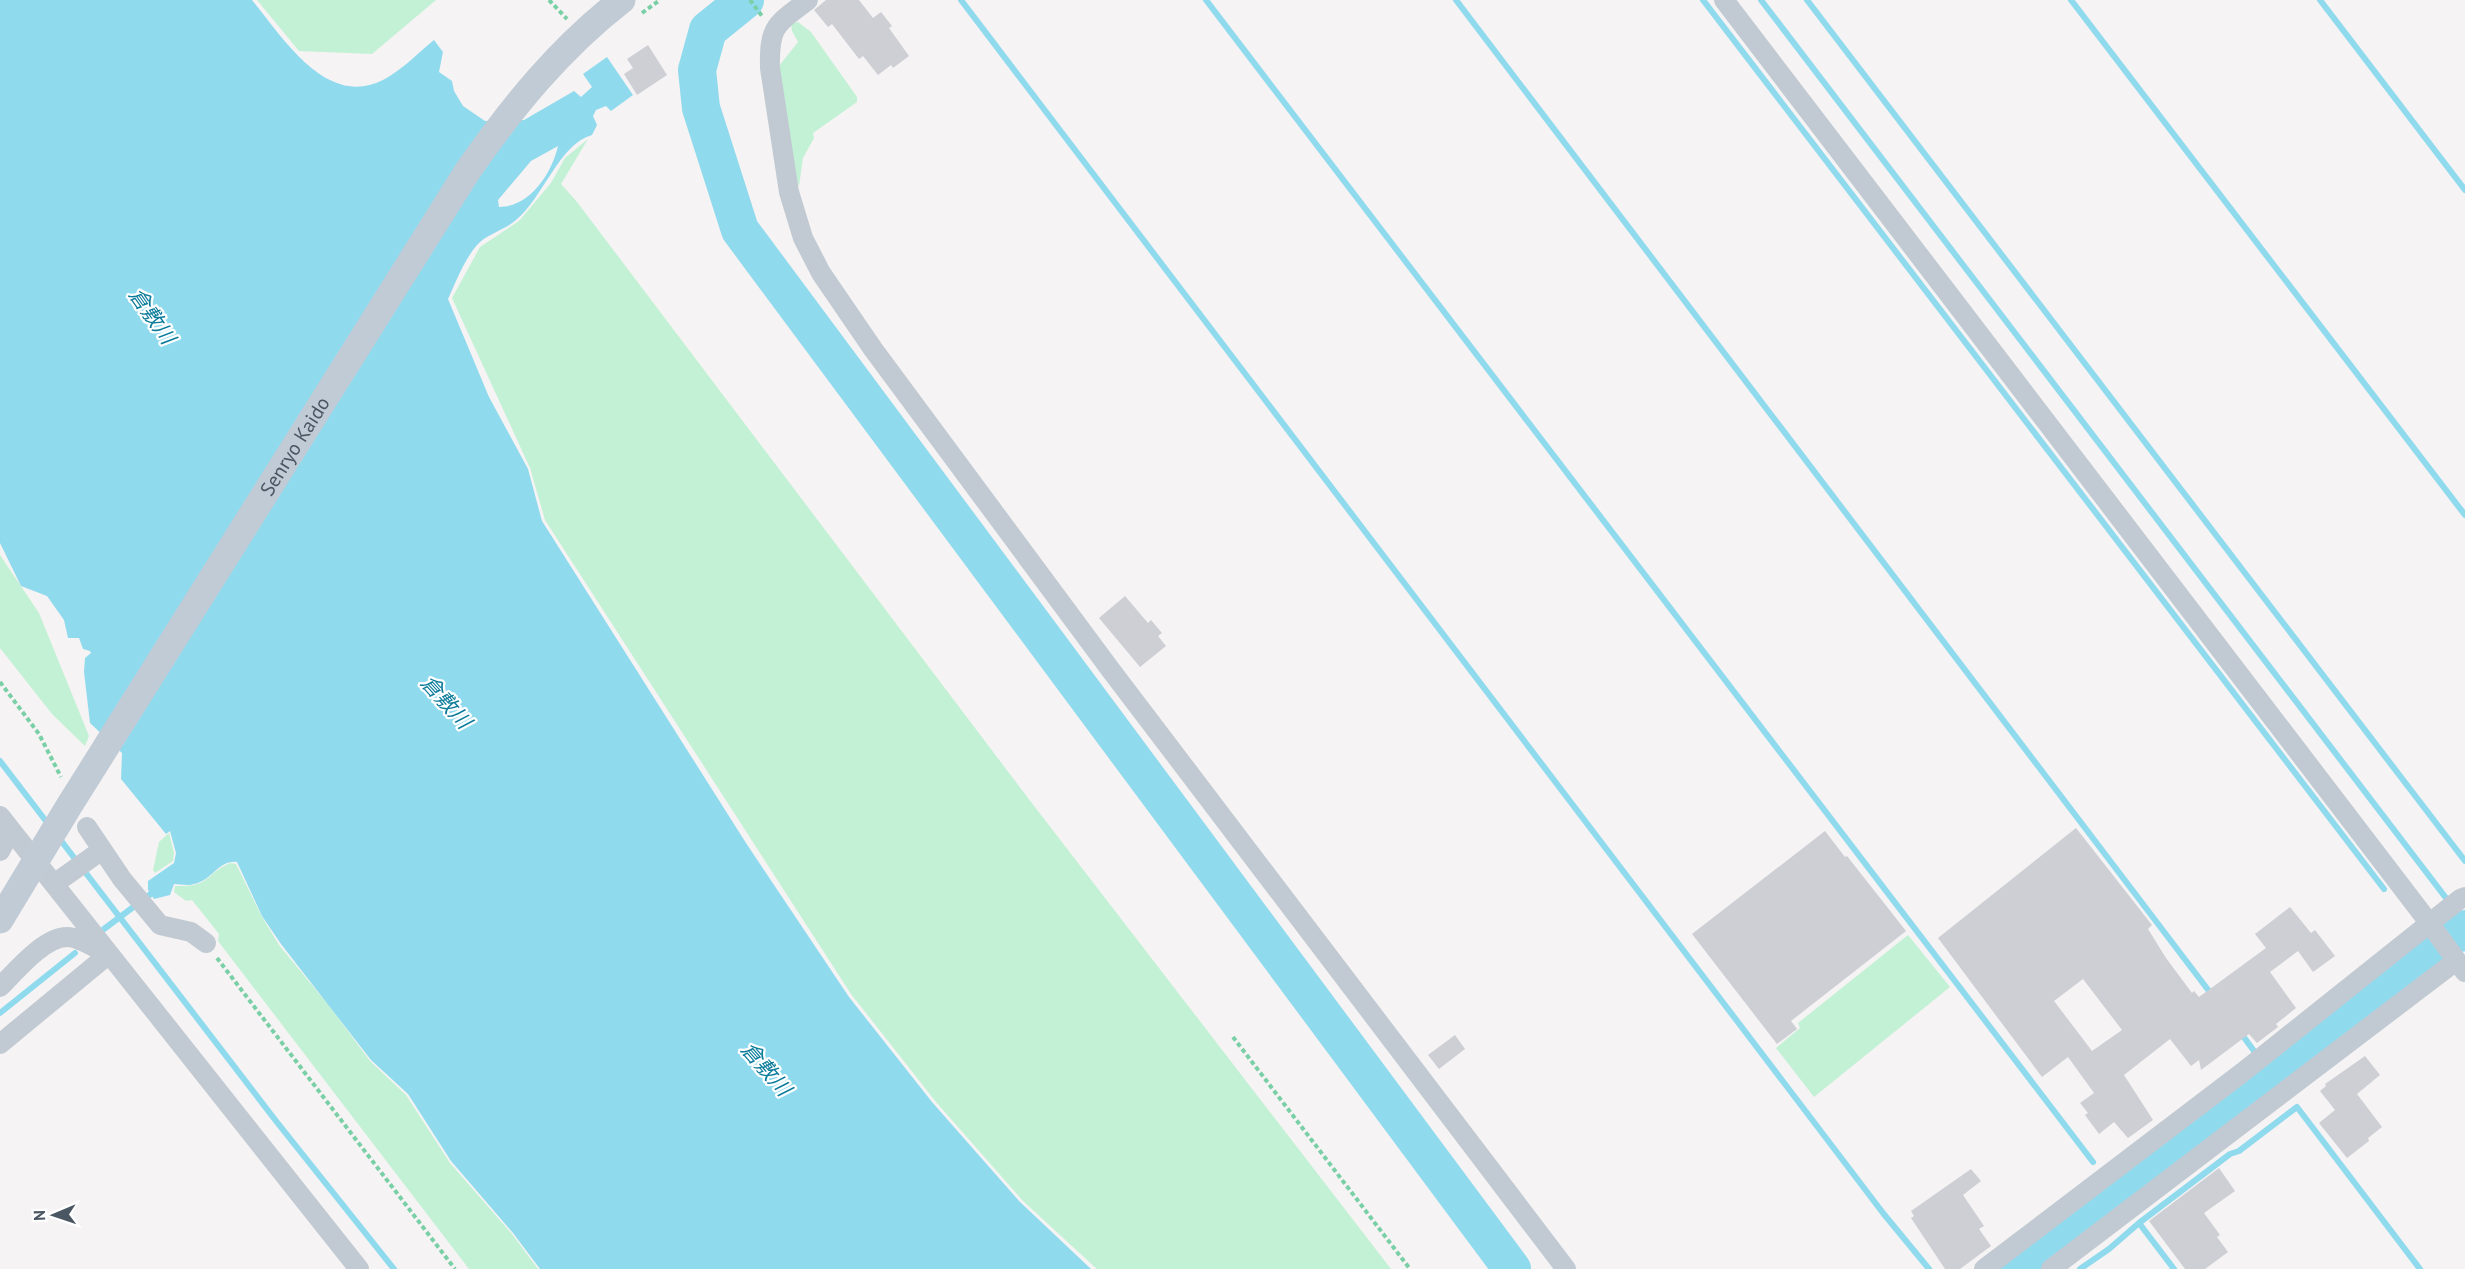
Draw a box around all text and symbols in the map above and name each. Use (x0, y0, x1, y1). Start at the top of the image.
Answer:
water label: 倉敷川 (123, 282, 183, 351)
street label: Senryo Kaido (254, 392, 336, 501)
water label: 倉敷川 (415, 669, 479, 736)
water label: 倉敷川 (736, 1036, 799, 1103)
north arrow (24, 1185, 84, 1245)
text: N (29, 1210, 49, 1221)

